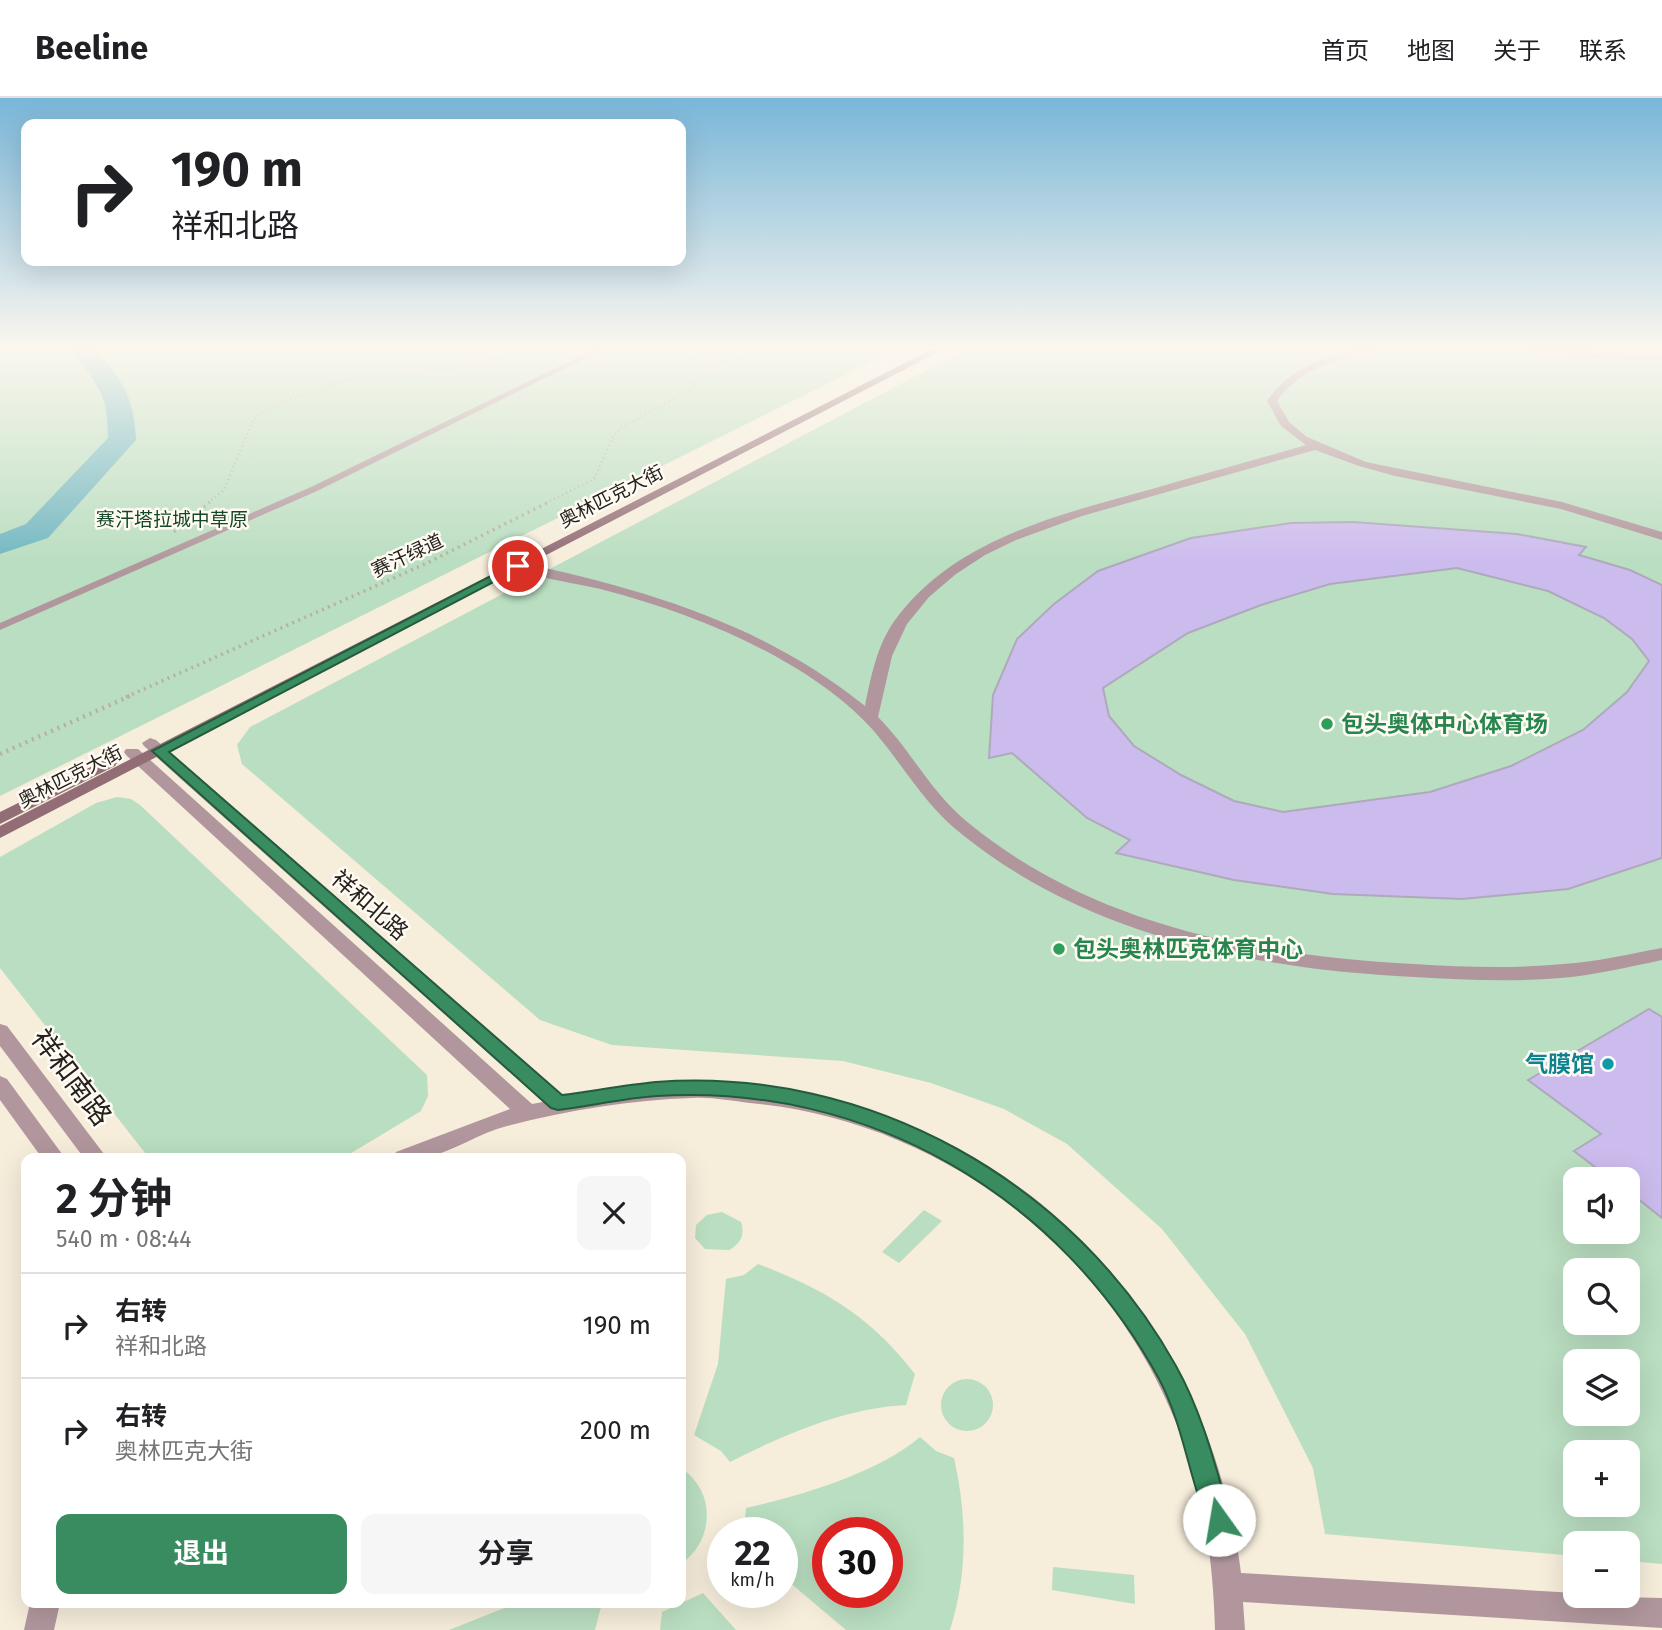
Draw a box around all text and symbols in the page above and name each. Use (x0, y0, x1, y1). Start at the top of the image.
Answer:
text: Beeline (35, 28, 148, 68)
text: 首页 (1321, 37, 1369, 65)
text: 地图 (1407, 37, 1455, 65)
text: 关于 (1493, 37, 1541, 65)
text: 联系 (1579, 37, 1627, 65)
text: 190 m (171, 140, 303, 199)
icon: right (56, 147, 147, 238)
text: 祥和北路 (171, 207, 299, 245)
street label: 奥林匹克大街 (555, 460, 667, 533)
park label: 赛汗塔拉城中草原 (96, 508, 248, 531)
street label: 赛汗绿道 (368, 529, 447, 582)
pin (488, 536, 548, 596)
icon: arrive (499, 547, 537, 585)
place label: 包头奥体中心体育场 (1341, 710, 1548, 738)
marker: 包头奥体中心体育场 (1319, 716, 1335, 732)
street label: 奥林匹克大街 (14, 740, 126, 813)
street label: 祥和北路 (326, 864, 414, 946)
place label: 包头奥林匹克体育中心 (1073, 935, 1303, 963)
marker: 包头奥林匹克体育中心 (1051, 941, 1067, 957)
street label: 祥和南路 (25, 1023, 118, 1132)
place label: 气膜馆 (1525, 1050, 1594, 1078)
marker: 气膜馆 (1600, 1056, 1616, 1072)
map controls (1563, 1167, 1640, 1608)
button: sound (1563, 1167, 1640, 1244)
text: 2 分钟 (56, 1174, 172, 1224)
button: close (577, 1176, 651, 1250)
text: 540 m · 08:44 (56, 1225, 192, 1253)
button: search (1563, 1258, 1640, 1335)
text: 右转 (115, 1296, 167, 1327)
icon: right (56, 1307, 94, 1345)
text: 190 m (582, 1310, 651, 1341)
text: 祥和北路 (115, 1332, 207, 1360)
button: layers (1563, 1349, 1640, 1426)
text: 右转 (115, 1401, 167, 1432)
icon: right (56, 1412, 94, 1450)
text: 200 m (580, 1415, 651, 1446)
text: 奥林匹克大街 (115, 1437, 253, 1465)
button: + (1563, 1440, 1640, 1517)
position arrow (1182, 1483, 1256, 1557)
button: 退出 (56, 1514, 347, 1594)
button: 分享 (361, 1514, 651, 1594)
speed limit sign: 30 (812, 1517, 903, 1608)
button: − (1563, 1531, 1640, 1608)
text: 22 (734, 1532, 771, 1574)
text: km/h (730, 1569, 775, 1591)

